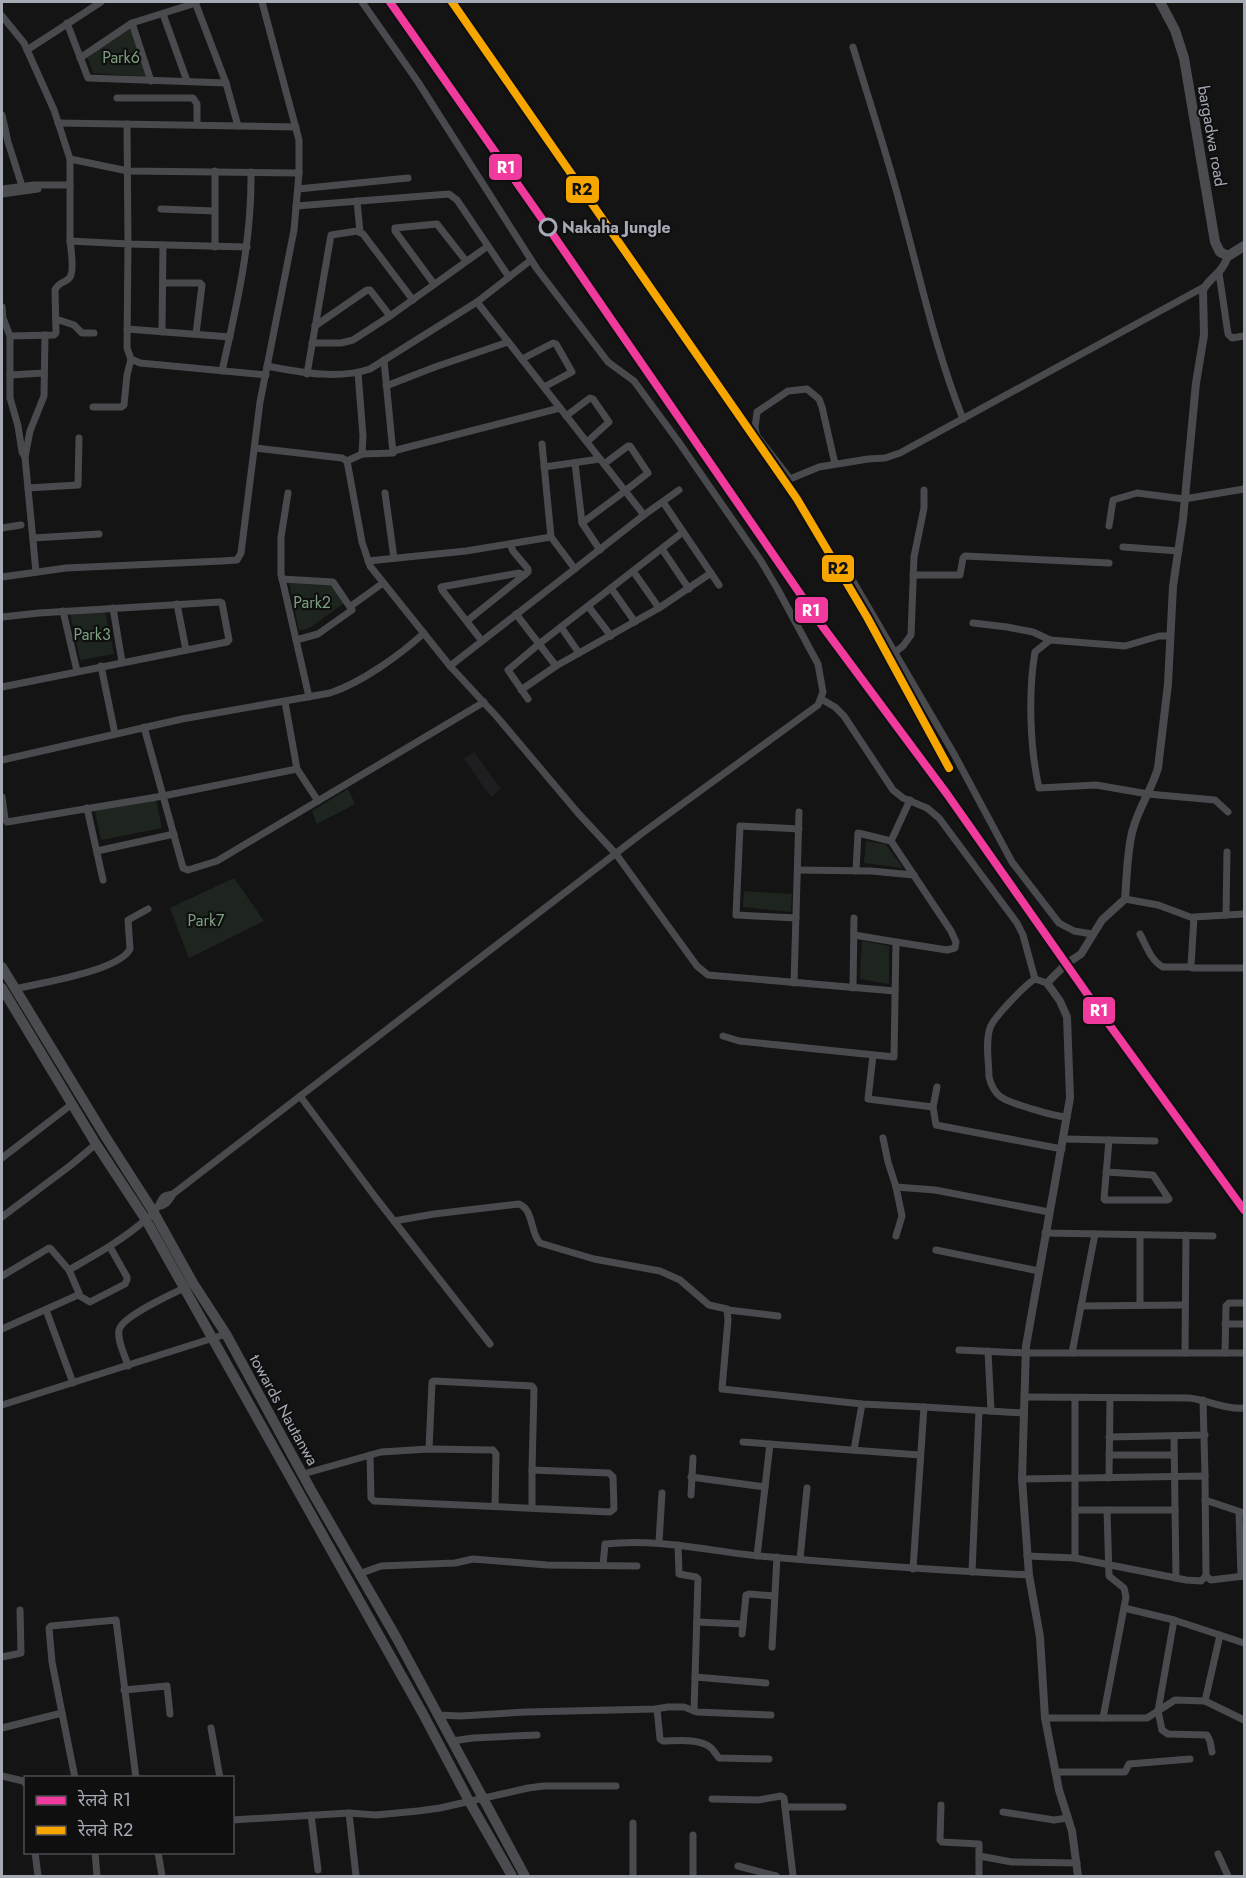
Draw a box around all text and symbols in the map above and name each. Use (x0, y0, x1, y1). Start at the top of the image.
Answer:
park label: Park6 (102, 46, 140, 69)
street label: bargadwa road (1192, 84, 1232, 188)
line badge: R1 (488, 153, 523, 181)
text: R1 (497, 156, 515, 179)
line badge: R2 (565, 175, 600, 204)
text: R2 (572, 178, 592, 201)
place label: Nakaha Jungle (562, 216, 671, 239)
marker: Nakaha Jungle (539, 218, 557, 236)
line badge: R2 (821, 554, 855, 583)
text: R2 (828, 557, 848, 580)
park label: Park2 (293, 591, 331, 614)
line badge: R1 (794, 596, 829, 624)
text: R1 (802, 599, 820, 622)
park label: Park3 (73, 623, 111, 646)
park label: Park7 (188, 909, 225, 932)
line badge: R1 (1082, 996, 1116, 1025)
text: R1 (1090, 999, 1108, 1022)
street label: towards Nautanwa (244, 1350, 324, 1470)
legend (24, 1776, 234, 1854)
text: रेलवे R1 (77, 1787, 131, 1813)
text: रेलवे R2 (77, 1817, 133, 1843)

